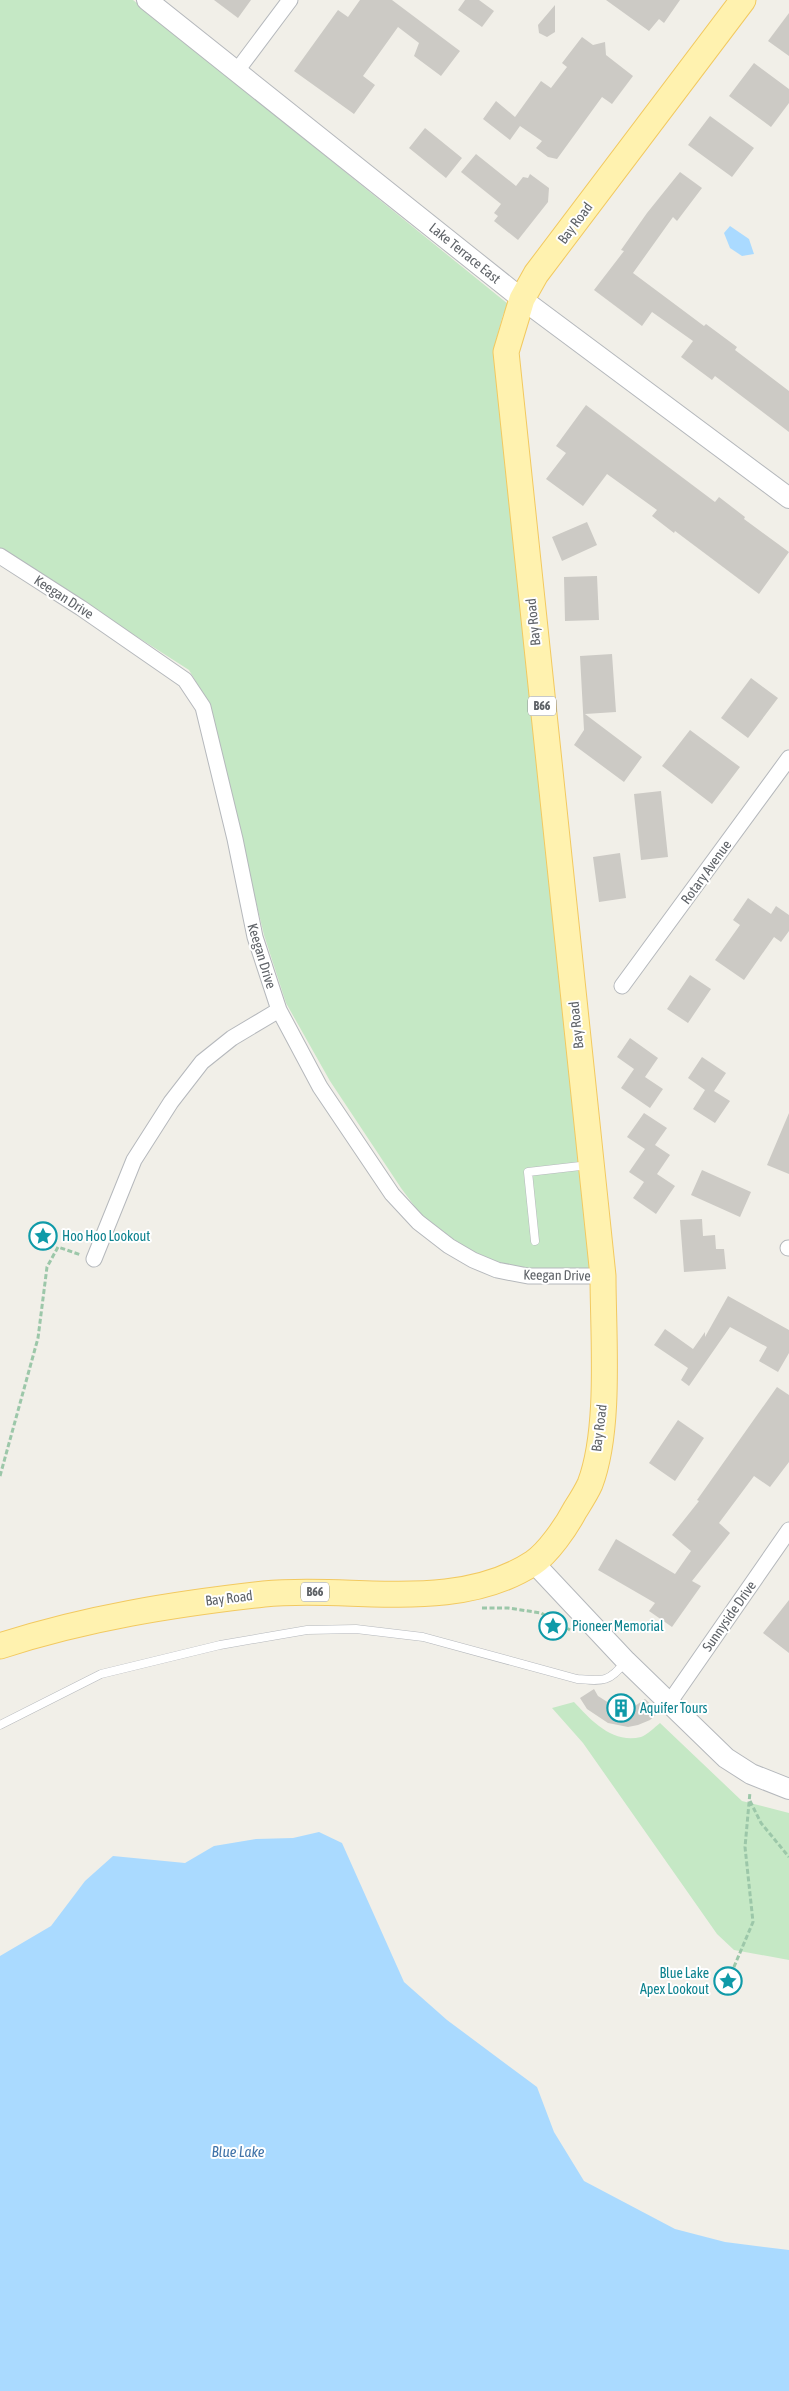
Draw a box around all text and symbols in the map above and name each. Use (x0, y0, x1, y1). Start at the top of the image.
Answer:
street label: Bay Road (554, 199, 596, 247)
street label: Lake Terrace East (426, 219, 504, 287)
street label: Keegan Drive (31, 572, 97, 622)
street label: Bay Road (523, 598, 543, 646)
road number: B66 (528, 696, 556, 716)
street label: Rotary Avenue (678, 837, 734, 907)
street label: Keegan Drive (245, 921, 279, 991)
street label: Bay Road (566, 1001, 586, 1049)
place icon: Hoo Hoo Lookout (28, 1221, 58, 1251)
place label: Hoo Hoo Lookout (62, 1228, 150, 1244)
street label: Keegan Drive (523, 1266, 591, 1284)
street label: Bay Road (588, 1403, 610, 1453)
street label: Sunnyside Drive (699, 1578, 759, 1654)
road number: B66 (301, 1582, 329, 1601)
street label: Bay Road (204, 1587, 254, 1609)
place icon: Pioneer Memorial (538, 1611, 568, 1641)
place label: Pioneer Memorial (572, 1618, 664, 1634)
building icon: Aquifer Tours (606, 1693, 636, 1723)
place label: Aquifer Tours (640, 1700, 708, 1716)
place label: Blue Lake Apex Lookout (640, 1965, 709, 1997)
place icon: Blue Lake Apex Lookout (713, 1966, 743, 1996)
water label: Blue Lake (211, 2143, 265, 2160)

